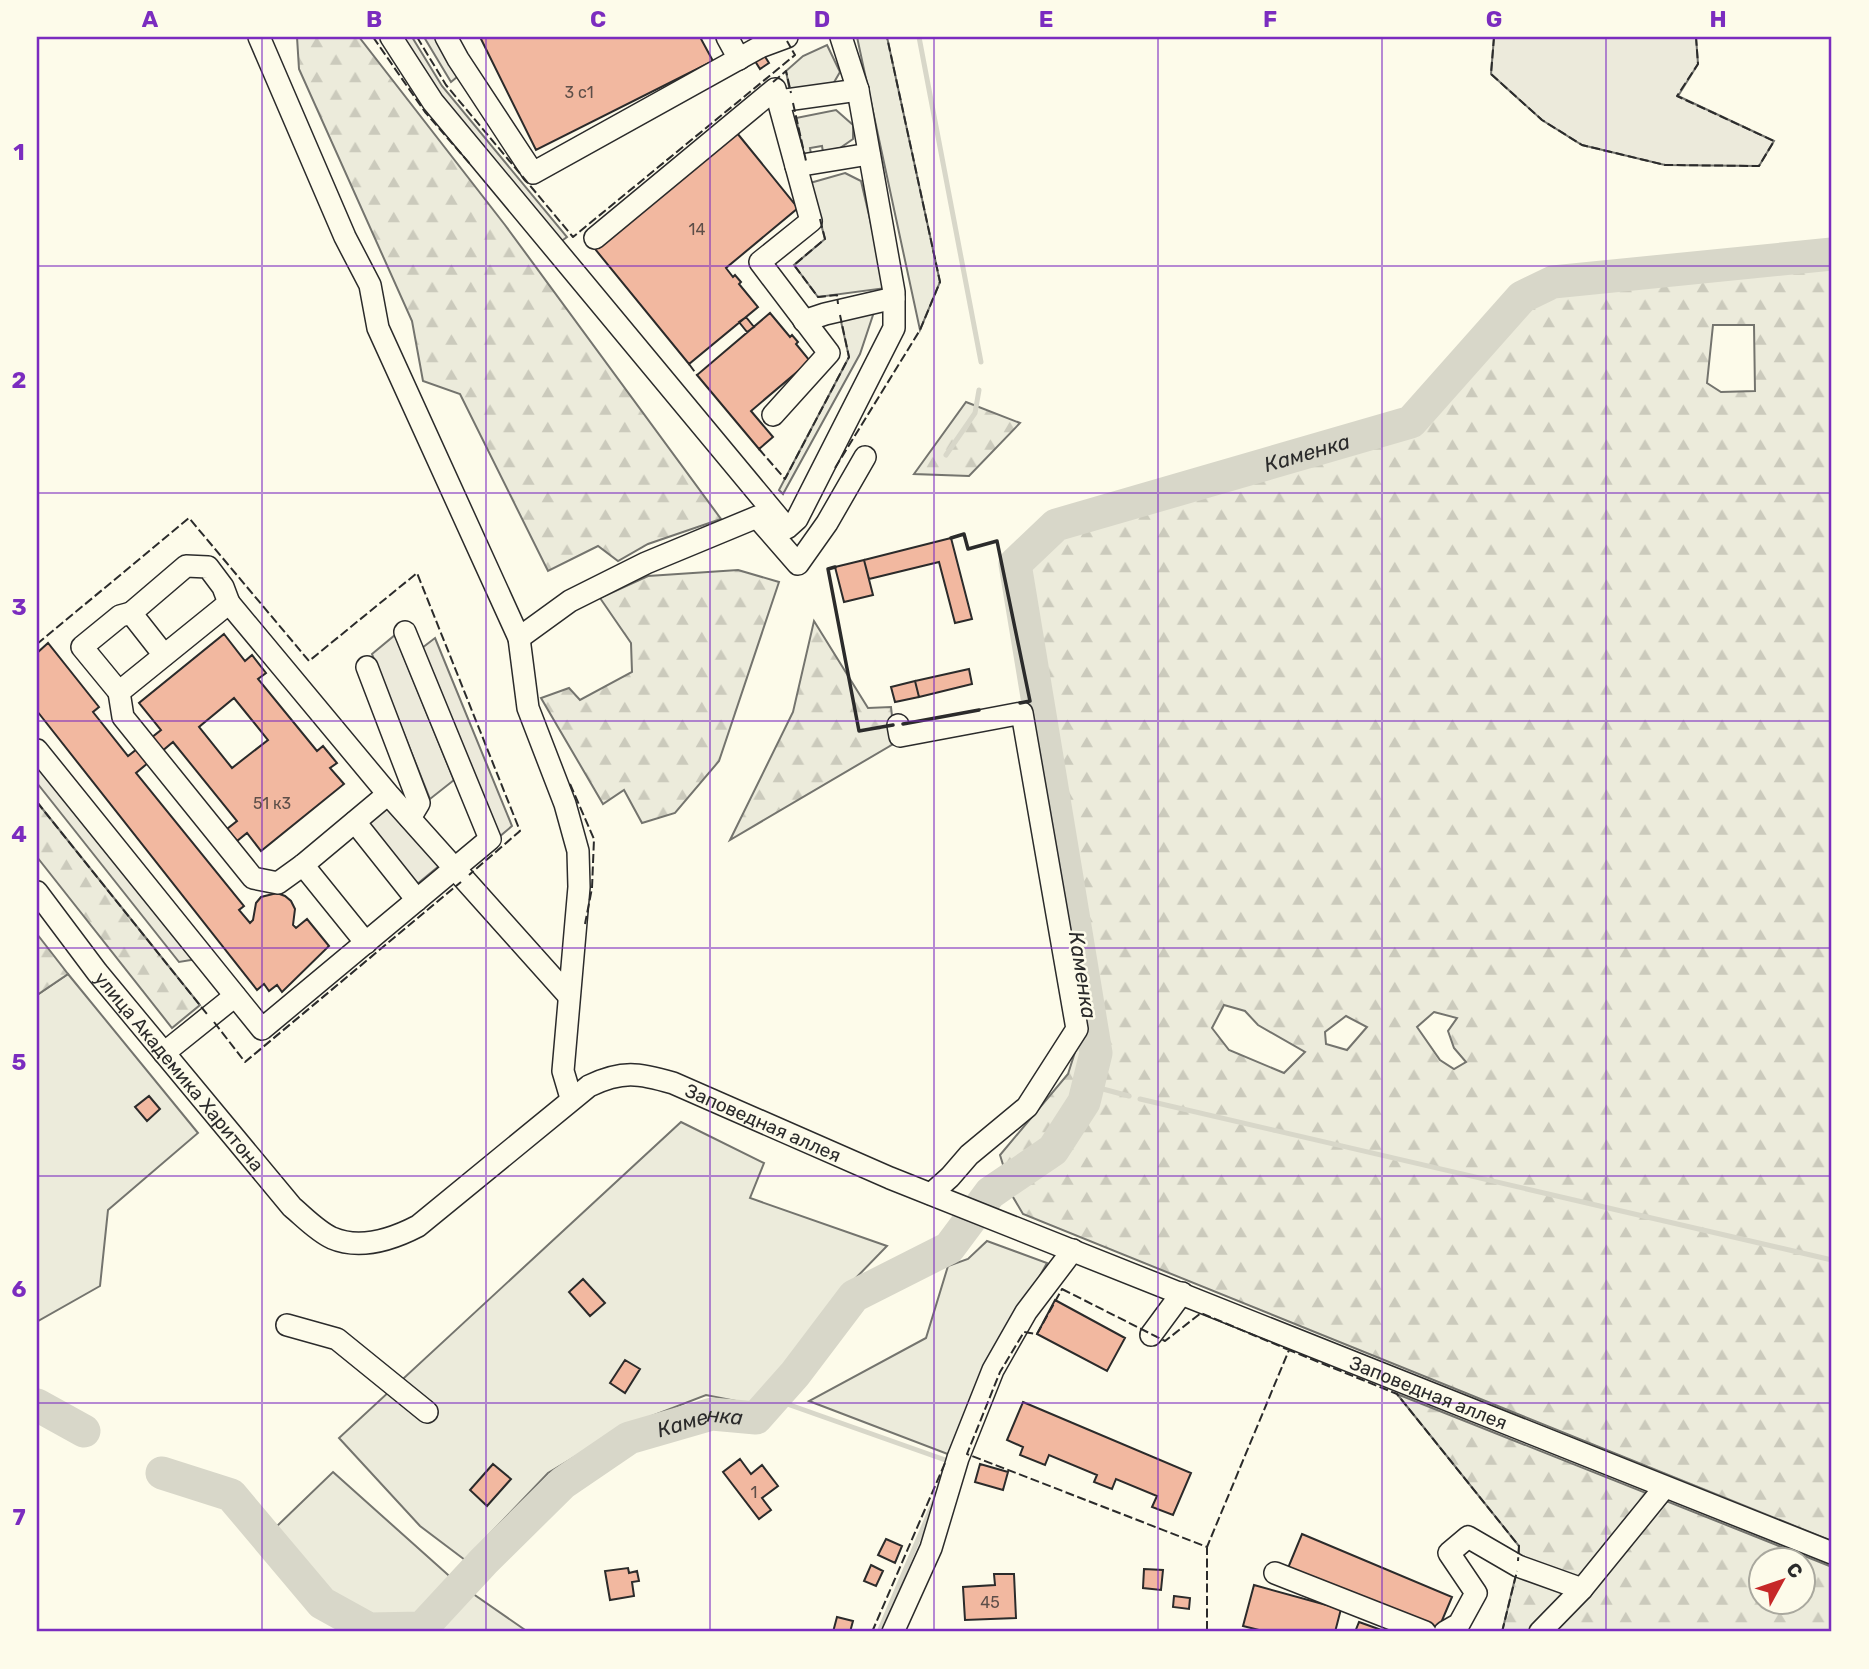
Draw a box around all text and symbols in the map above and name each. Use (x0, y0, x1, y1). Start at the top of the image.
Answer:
text: A (142, 5, 159, 33)
text: B (366, 5, 382, 33)
text: C (590, 5, 606, 33)
text: D (814, 5, 830, 33)
text: E (1039, 5, 1053, 33)
text: F (1263, 5, 1277, 33)
text: G (1486, 5, 1502, 33)
text: H (1709, 5, 1727, 33)
house number: 3 с1 (564, 83, 594, 102)
text: 1 (13, 138, 25, 166)
house number: 14 (689, 220, 705, 239)
text: 2 (12, 366, 26, 394)
water label: Каменка (1261, 428, 1353, 477)
text: 3 (11, 593, 27, 621)
house number: 51 к3 (253, 794, 291, 813)
text: 4 (11, 820, 27, 848)
water label: Каменка (1064, 929, 1102, 1021)
street label: улица Академика Харитона (90, 967, 269, 1176)
text: 5 (12, 1048, 27, 1076)
street label: Заповедная аллея (682, 1078, 845, 1167)
text: 6 (12, 1275, 27, 1303)
street label: Заповедная аллея (1346, 1351, 1511, 1434)
water label: Каменка (654, 1401, 744, 1442)
house number: 1 (751, 1483, 757, 1502)
text: 7 (12, 1503, 26, 1531)
north arrow (1746, 1546, 1816, 1616)
text: С (1782, 1558, 1808, 1583)
house number: 45 (980, 1593, 1000, 1612)

